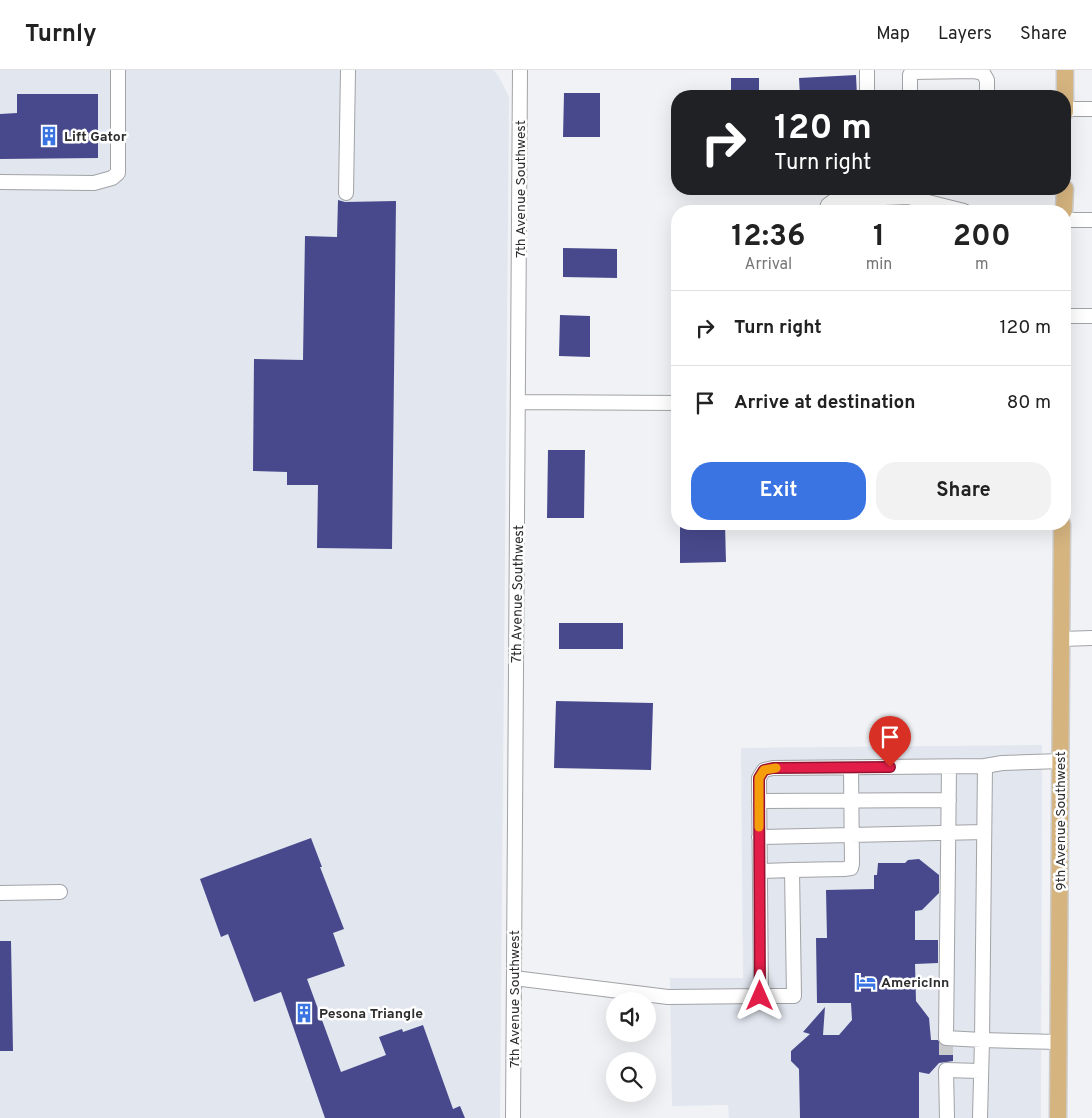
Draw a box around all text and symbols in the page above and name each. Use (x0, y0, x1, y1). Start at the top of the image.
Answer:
text: Turnly (25, 20, 97, 50)
text: Map (876, 23, 910, 46)
text: Layers (938, 23, 992, 46)
text: Share (1020, 23, 1067, 46)
text: 120 m (774, 107, 872, 151)
icon: right (691, 110, 756, 175)
street label: 7th Avenue Southwest (513, 120, 530, 258)
building icon: Lift Gator (38, 125, 60, 147)
place label: Lift Gator (64, 129, 127, 146)
text: Turn right (774, 150, 871, 177)
text: 12:36 (731, 219, 805, 256)
text: 1 (873, 219, 885, 256)
text: 200 (953, 219, 1011, 256)
text: Arrival (745, 255, 792, 275)
text: min (866, 255, 892, 275)
text: m (975, 255, 988, 275)
icon: right (691, 314, 719, 342)
text: Turn right (734, 316, 822, 340)
text: 120 m (1000, 316, 1051, 340)
icon: arrive (691, 389, 719, 417)
text: Arrive at destination (734, 391, 915, 415)
text: 80 m (1007, 391, 1051, 415)
button: Exit (691, 462, 866, 520)
button: Share (876, 462, 1051, 520)
street label: 7th Avenue Southwest (509, 525, 528, 663)
pin (869, 716, 911, 767)
icon: arrive (876, 723, 904, 751)
street label: 9th Avenue Southwest (1053, 751, 1070, 891)
street label: 7th Avenue Southwest (507, 930, 524, 1068)
position arrow (733, 969, 785, 1021)
hotel icon: AmericInn (855, 971, 877, 993)
place label: AmericInn (881, 975, 949, 992)
map controls (606, 992, 656, 1102)
button: sound (606, 992, 656, 1042)
building icon: Pesona Triangle (293, 1002, 315, 1024)
place label: Pesona Triangle (319, 1006, 423, 1023)
button: search (606, 1052, 656, 1102)

